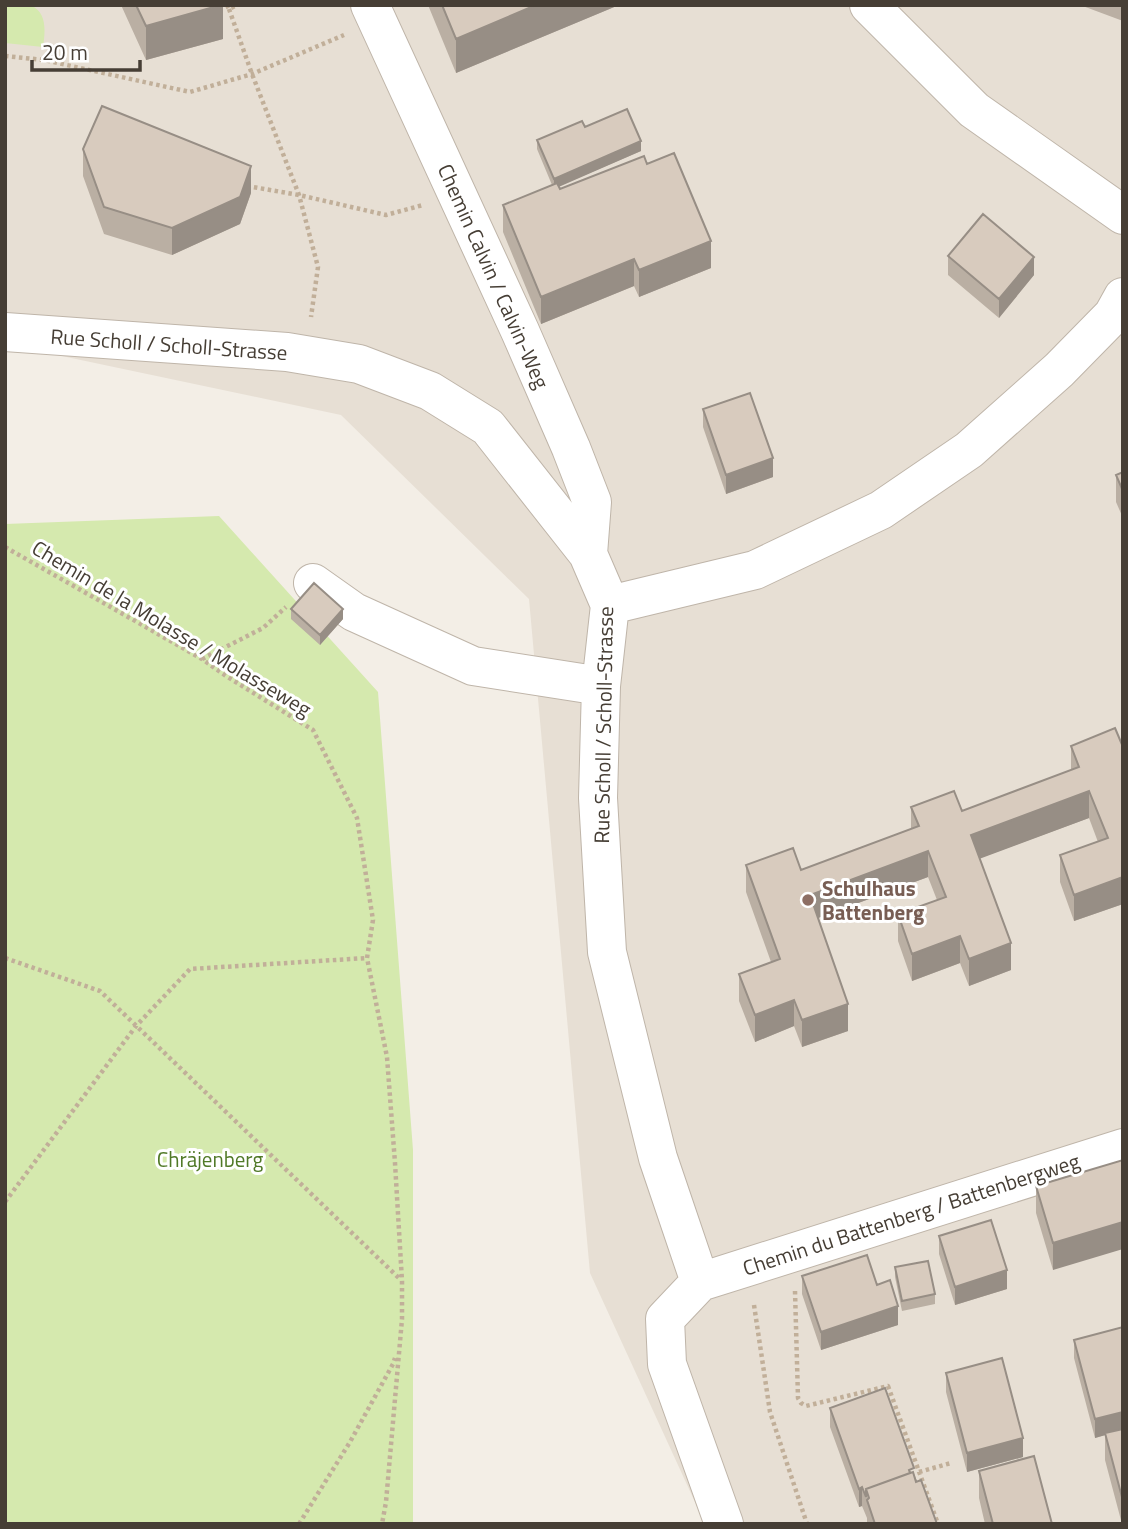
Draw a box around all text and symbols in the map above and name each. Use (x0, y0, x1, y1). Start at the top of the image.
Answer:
scale bar (32, 28, 140, 72)
text: 20 m (42, 36, 88, 68)
street label: Chemin Calvin / Calvin-Weg (430, 158, 558, 394)
street label: Rue Scholl / Scholl-Strasse (49, 320, 289, 368)
street label: Chemin de la Molasse / Molasseweg (26, 532, 318, 724)
street label: Rue Scholl / Scholl-Strasse (585, 606, 621, 844)
place label: Schulhaus Battenberg (822, 872, 924, 928)
marker: Schulhaus Battenberg (800, 892, 816, 908)
park label: Chräjenberg (157, 1143, 263, 1175)
street label: Chemin du Battenberg / Battenbergweg (738, 1144, 1084, 1284)

